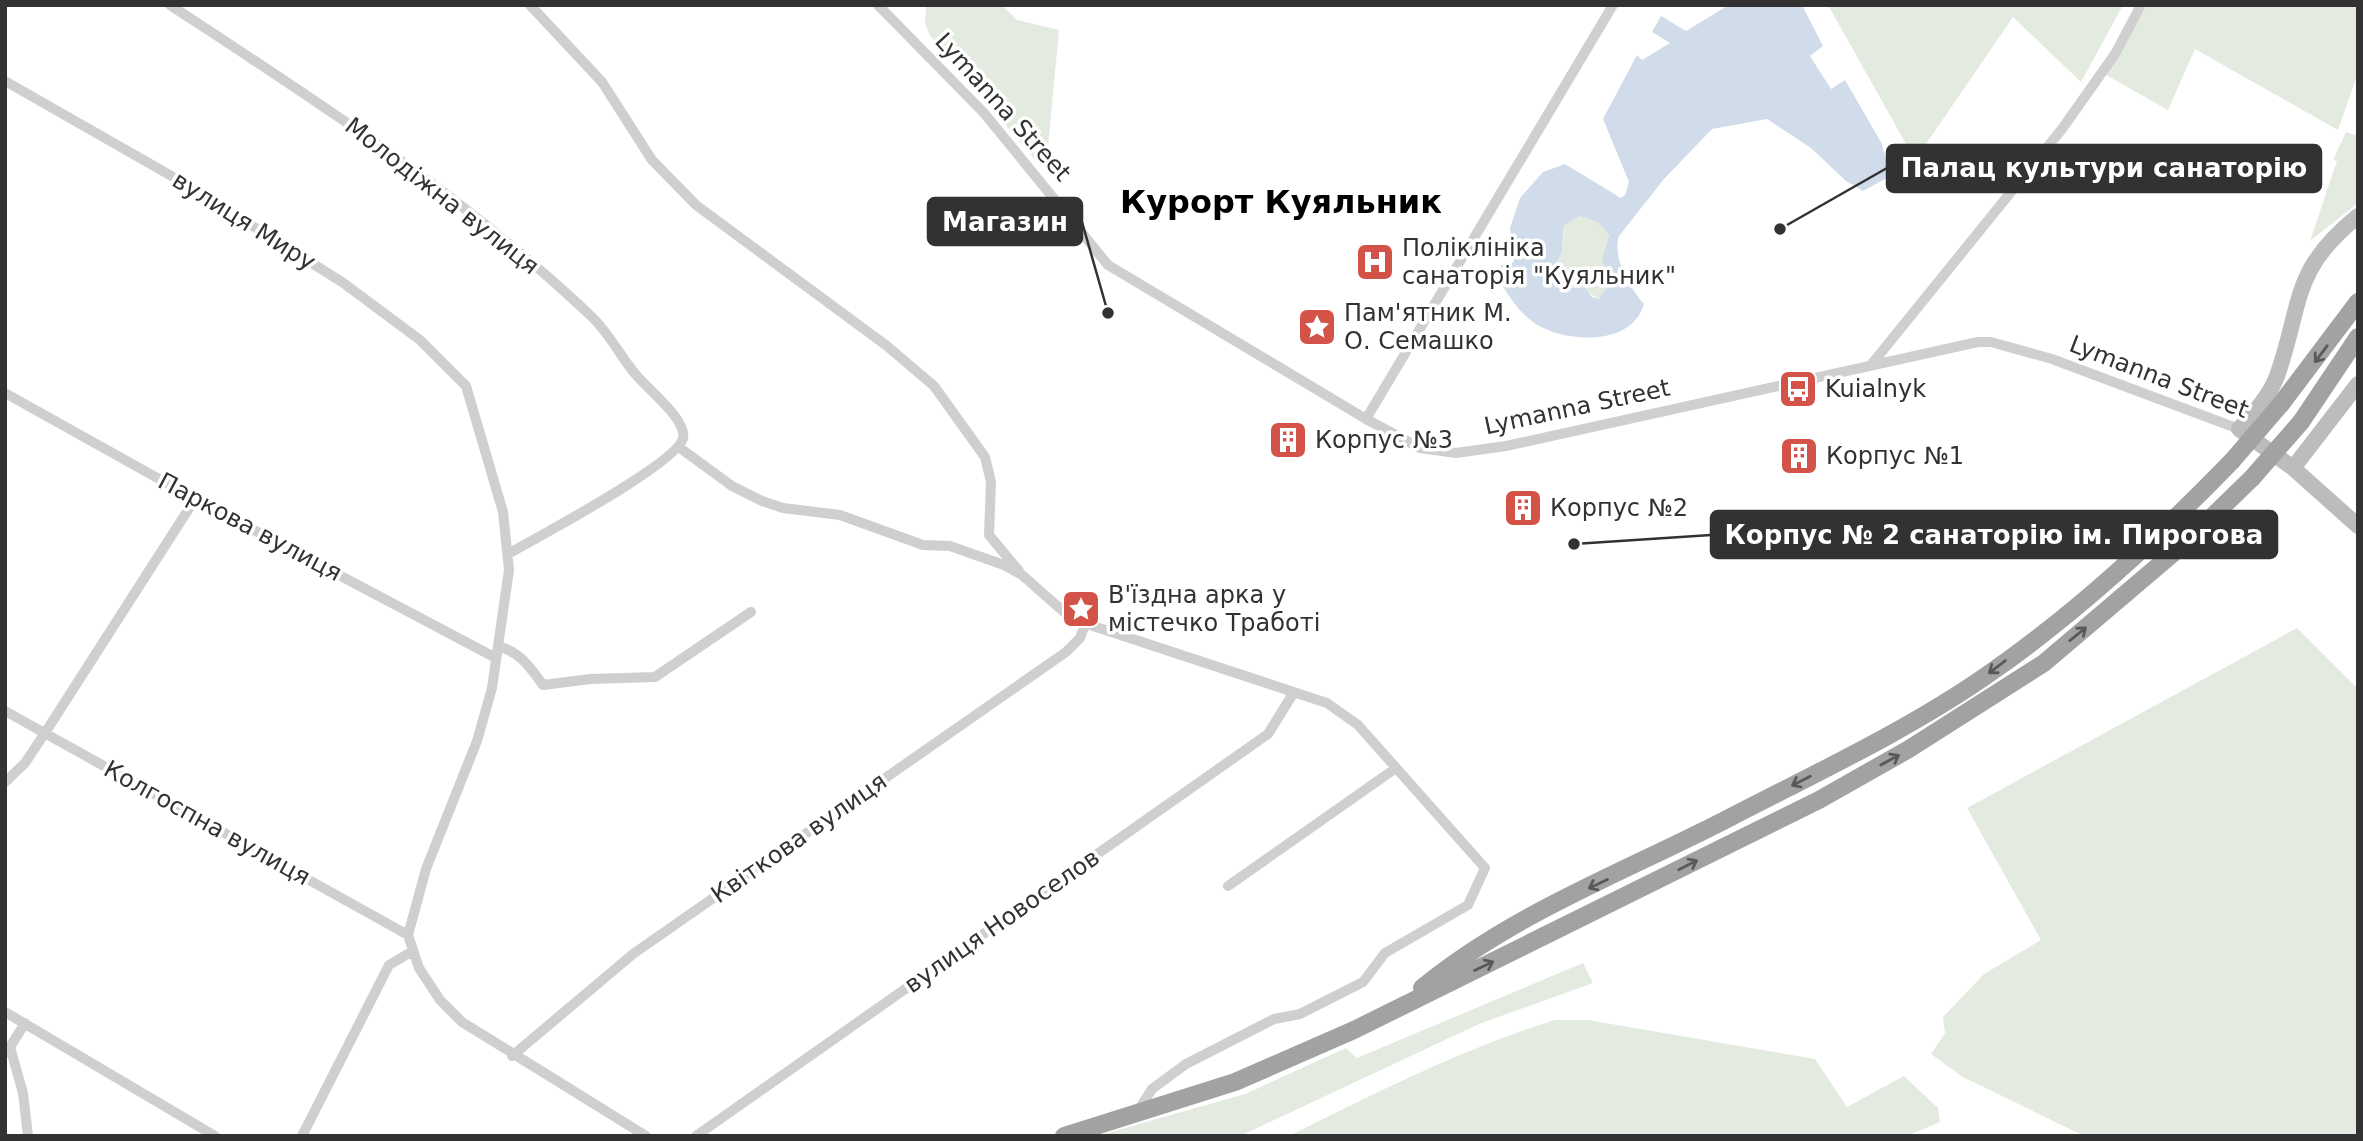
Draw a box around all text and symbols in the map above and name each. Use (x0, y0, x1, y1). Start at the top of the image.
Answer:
street label: Lymanna Street (929, 27, 1077, 187)
street label: Молодіжна вулиця (339, 112, 545, 280)
callout: Палац культури санаторію (1887, 145, 2321, 192)
text: Палац культури санаторію (1901, 153, 2307, 183)
street label: вулиця Миру (167, 166, 321, 276)
district label: Курорт Куяльник (1120, 183, 1442, 221)
callout: Магазин (928, 198, 1082, 245)
text: Магазин (942, 207, 1068, 237)
place label: Поліклініка санаторія "Куяльник" (1402, 234, 1676, 290)
hospital icon: Поліклініка санаторія "Куяльник" (1354, 241, 1396, 283)
place label: Пам'ятник М. О. Семашко (1344, 299, 1512, 355)
place icon: Пам'ятник М. О. Семашко (1296, 306, 1338, 348)
street label: Lymanna Street (2066, 330, 2252, 424)
one-way arrow (2314, 344, 2329, 363)
bus stop icon: Kuialnyk (1777, 368, 1819, 410)
street label: Lymanna Street (1482, 374, 1672, 440)
place label: Kuialnyk (1825, 375, 1926, 403)
building icon: Корпус №3 (1267, 419, 1309, 461)
place label: Корпус №3 (1315, 426, 1453, 454)
building icon: Корпус №1 (1778, 435, 1820, 477)
place label: Корпус №1 (1826, 442, 1964, 470)
street label: Паркова вулиця (153, 467, 347, 587)
building icon: Корпус №2 (1502, 487, 1544, 529)
place label: Корпус №2 (1550, 494, 1688, 522)
callout: Корпус № 2 санаторію ім. Пирогова (1711, 511, 2277, 558)
text: Корпус № 2 санаторію ім. Пирогова (1725, 520, 2263, 550)
place label: В'їздна арка у містечко Тработі (1108, 581, 1320, 637)
place icon: В'їздна арка у містечко Тработі (1060, 588, 1102, 630)
one-way arrow (2069, 626, 2087, 642)
one-way arrow (1989, 660, 2007, 675)
one-way arrow (1879, 753, 1899, 767)
street label: Колгоспна вулиця (99, 755, 315, 891)
street label: Квіткова вулиця (706, 767, 892, 909)
one-way arrow (1791, 775, 1812, 789)
street label: вулиця Новоселов (899, 843, 1105, 999)
one-way arrow (1677, 858, 1698, 872)
one-way arrow (1588, 878, 1609, 891)
one-way arrow (1473, 959, 1494, 973)

